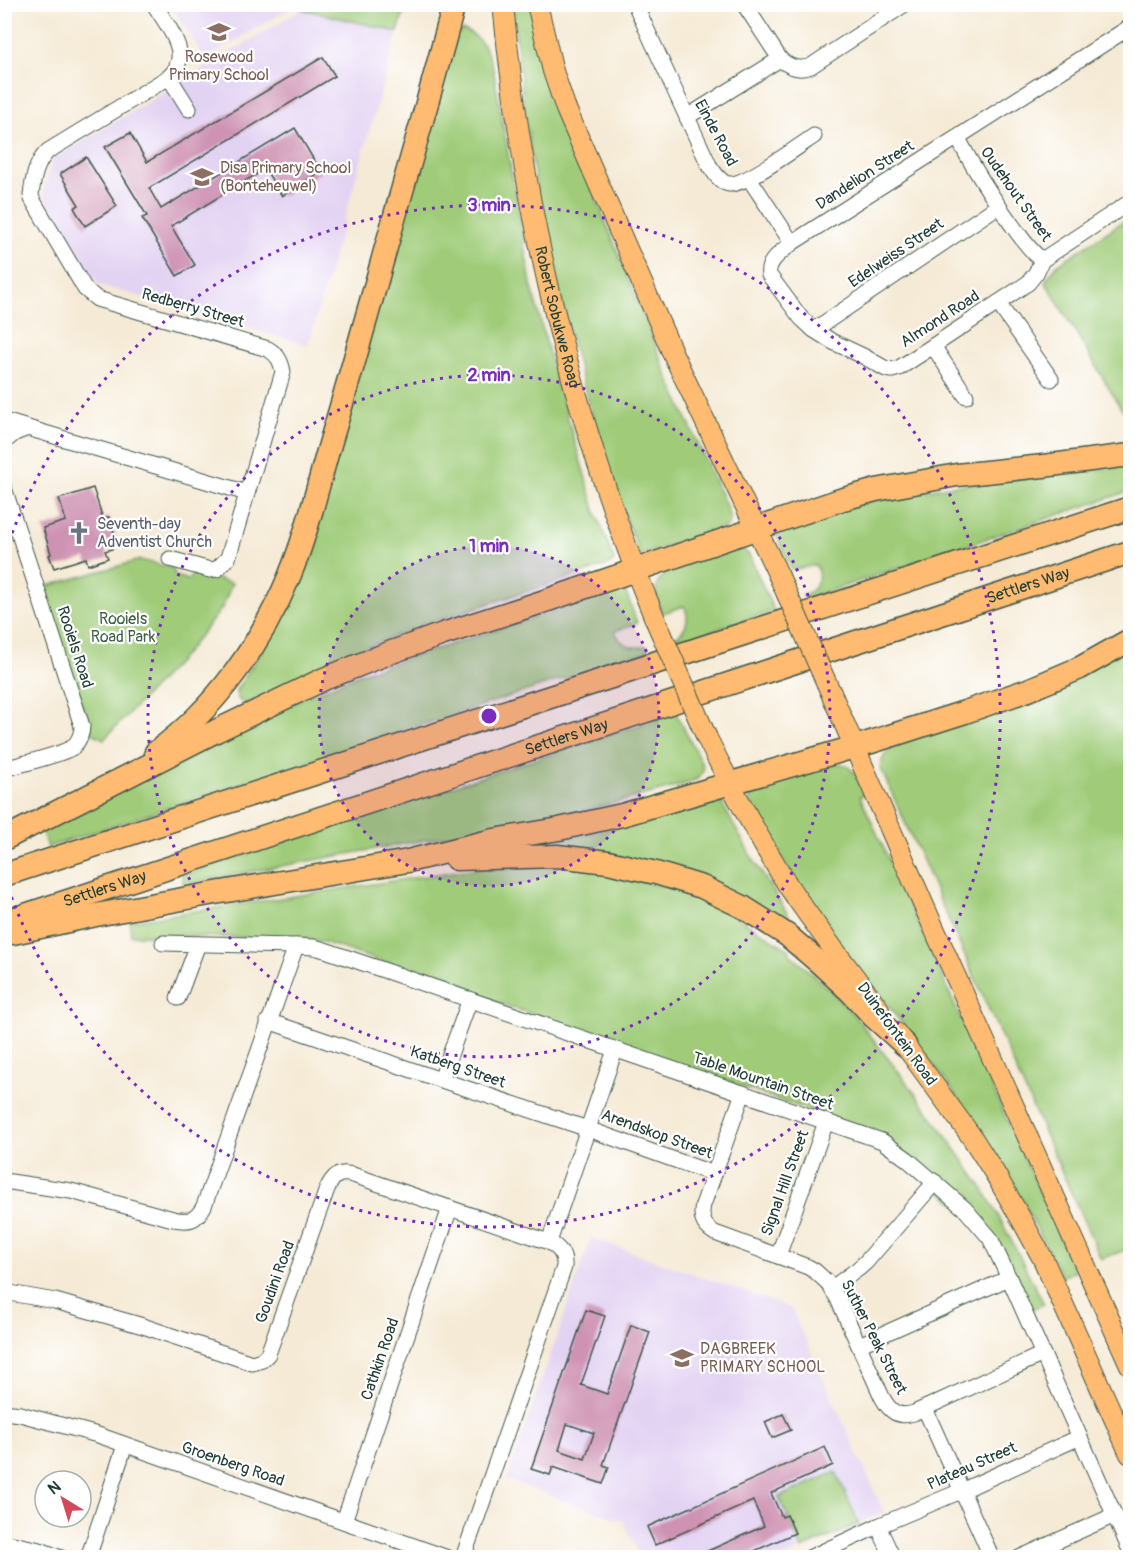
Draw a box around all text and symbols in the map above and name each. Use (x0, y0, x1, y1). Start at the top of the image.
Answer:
school or university icon: Rosewood Primary School (206, 19, 232, 45)
place label: Rosewood Primary School (169, 47, 269, 85)
street label: Einde Road (690, 96, 742, 170)
street label: Dandelion Street (812, 136, 918, 214)
street label: Oudehout Street (976, 143, 1056, 246)
place label: Disa Primary School (Bonteheuwel) (220, 158, 351, 196)
school or university icon: Disa Primary School (Bonteheuwel) (189, 164, 215, 190)
text: 3 min (467, 194, 511, 217)
street label: Edelweiss Street (845, 213, 948, 292)
street label: Robert Sobukwe Road (530, 244, 584, 390)
street label: Redberry Street (139, 284, 247, 332)
street label: Almond Road (897, 286, 983, 352)
text: 2 min (467, 364, 511, 387)
place label: Seventh-day Adventist Church (97, 514, 212, 552)
church icon: Seventh-day Adventist Church (66, 520, 92, 546)
text: 1 min (469, 535, 509, 558)
street label: Settlers Way (984, 562, 1072, 608)
street label: Rooiels Road (52, 604, 98, 690)
park label: Rooiels Road Park (91, 609, 156, 647)
centre of rings (479, 706, 499, 726)
street label: Settlers Way (522, 714, 611, 760)
street label: Settlers Way (61, 866, 149, 912)
street label: Duinefontein Road (853, 978, 941, 1090)
street label: Katberg Street (408, 1041, 509, 1093)
street label: Table Mountain Street (690, 1047, 837, 1115)
street label: Arendskop Street (598, 1105, 716, 1164)
street label: Signal Hill Street (757, 1127, 814, 1239)
street label: Goudini Road (251, 1238, 299, 1326)
street label: Suther Peak Street (836, 1276, 912, 1398)
street label: Cathkin Road (357, 1315, 403, 1403)
place label: DAGBREEK PRIMARY SCHOOL (700, 1339, 825, 1377)
school or university icon: DAGBREEK PRIMARY SCHOOL (669, 1345, 695, 1371)
street label: Groenberg Road (179, 1437, 287, 1491)
street label: Plateau Street (924, 1437, 1020, 1495)
north arrow (33, 1469, 93, 1529)
text: N (44, 1477, 65, 1499)

